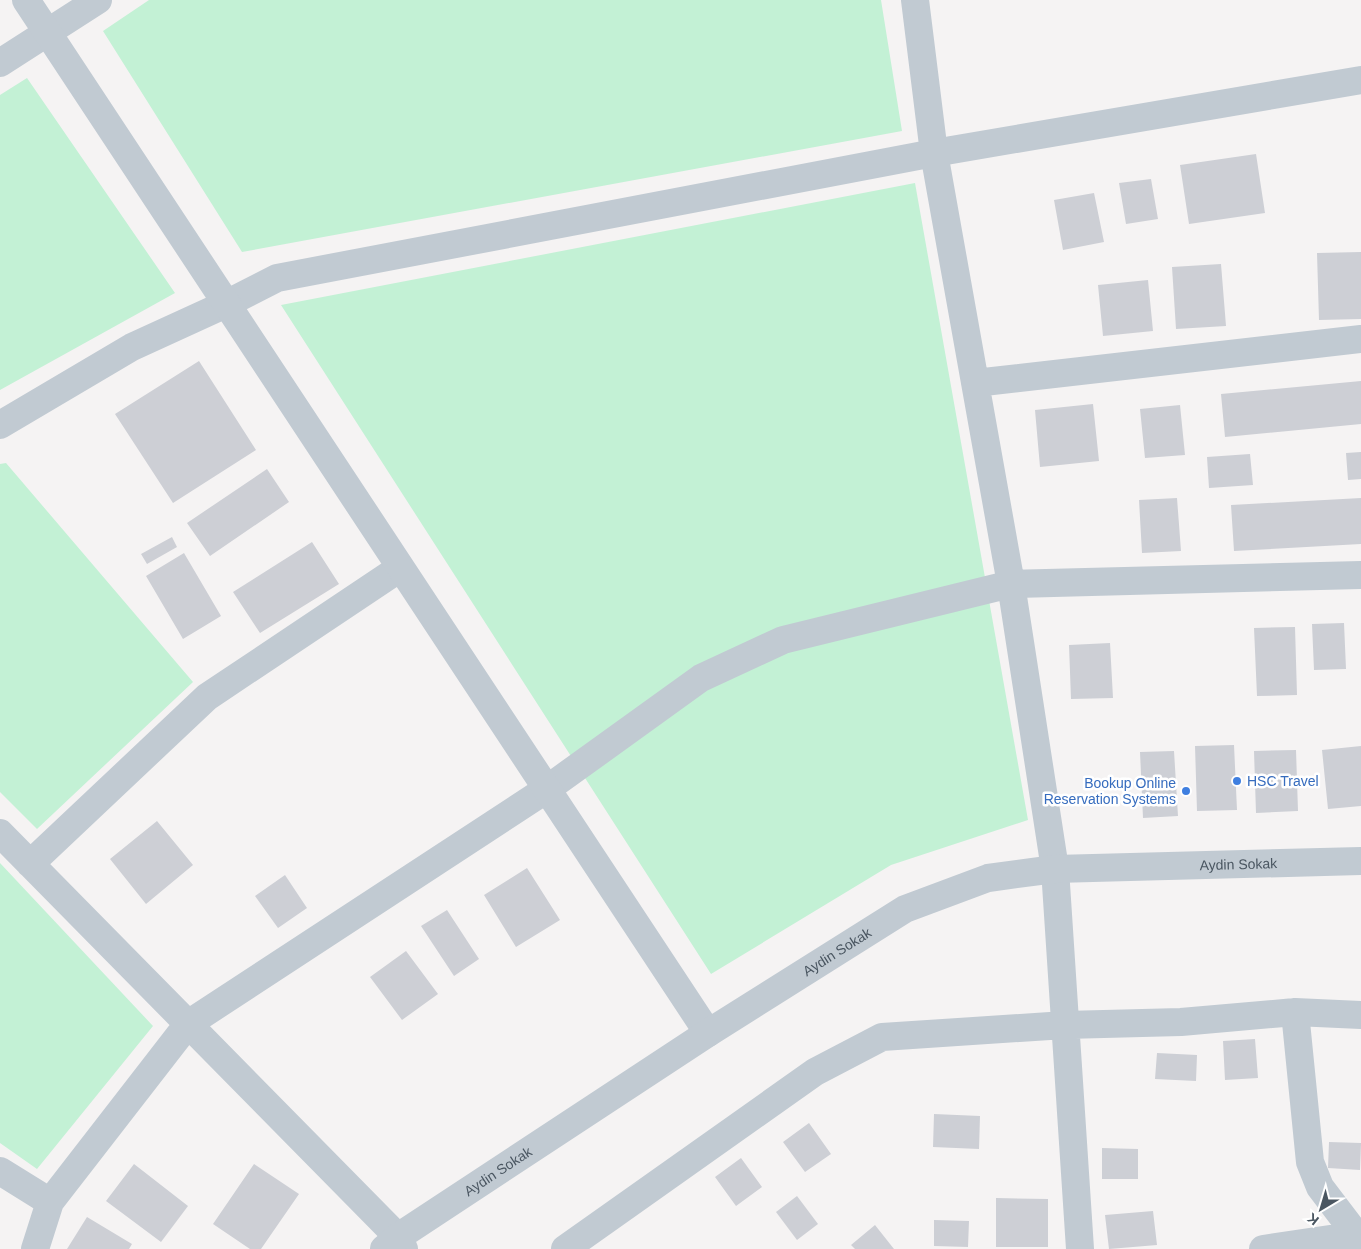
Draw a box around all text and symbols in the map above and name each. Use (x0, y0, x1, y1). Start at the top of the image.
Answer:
place label: HSC Travel (1247, 773, 1319, 789)
place label: Bookup Online Reservation Systems (1044, 775, 1176, 807)
marker: HSC Travel (1231, 775, 1243, 787)
marker: Bookup Online Reservation Systems (1180, 785, 1192, 797)
street label: Aydin Sokak (1199, 855, 1278, 873)
street label: Aydin Sokak (800, 924, 875, 979)
street label: Aydin Sokak (461, 1143, 536, 1199)
north arrow (1296, 1184, 1346, 1234)
text: K (1304, 1210, 1322, 1229)

